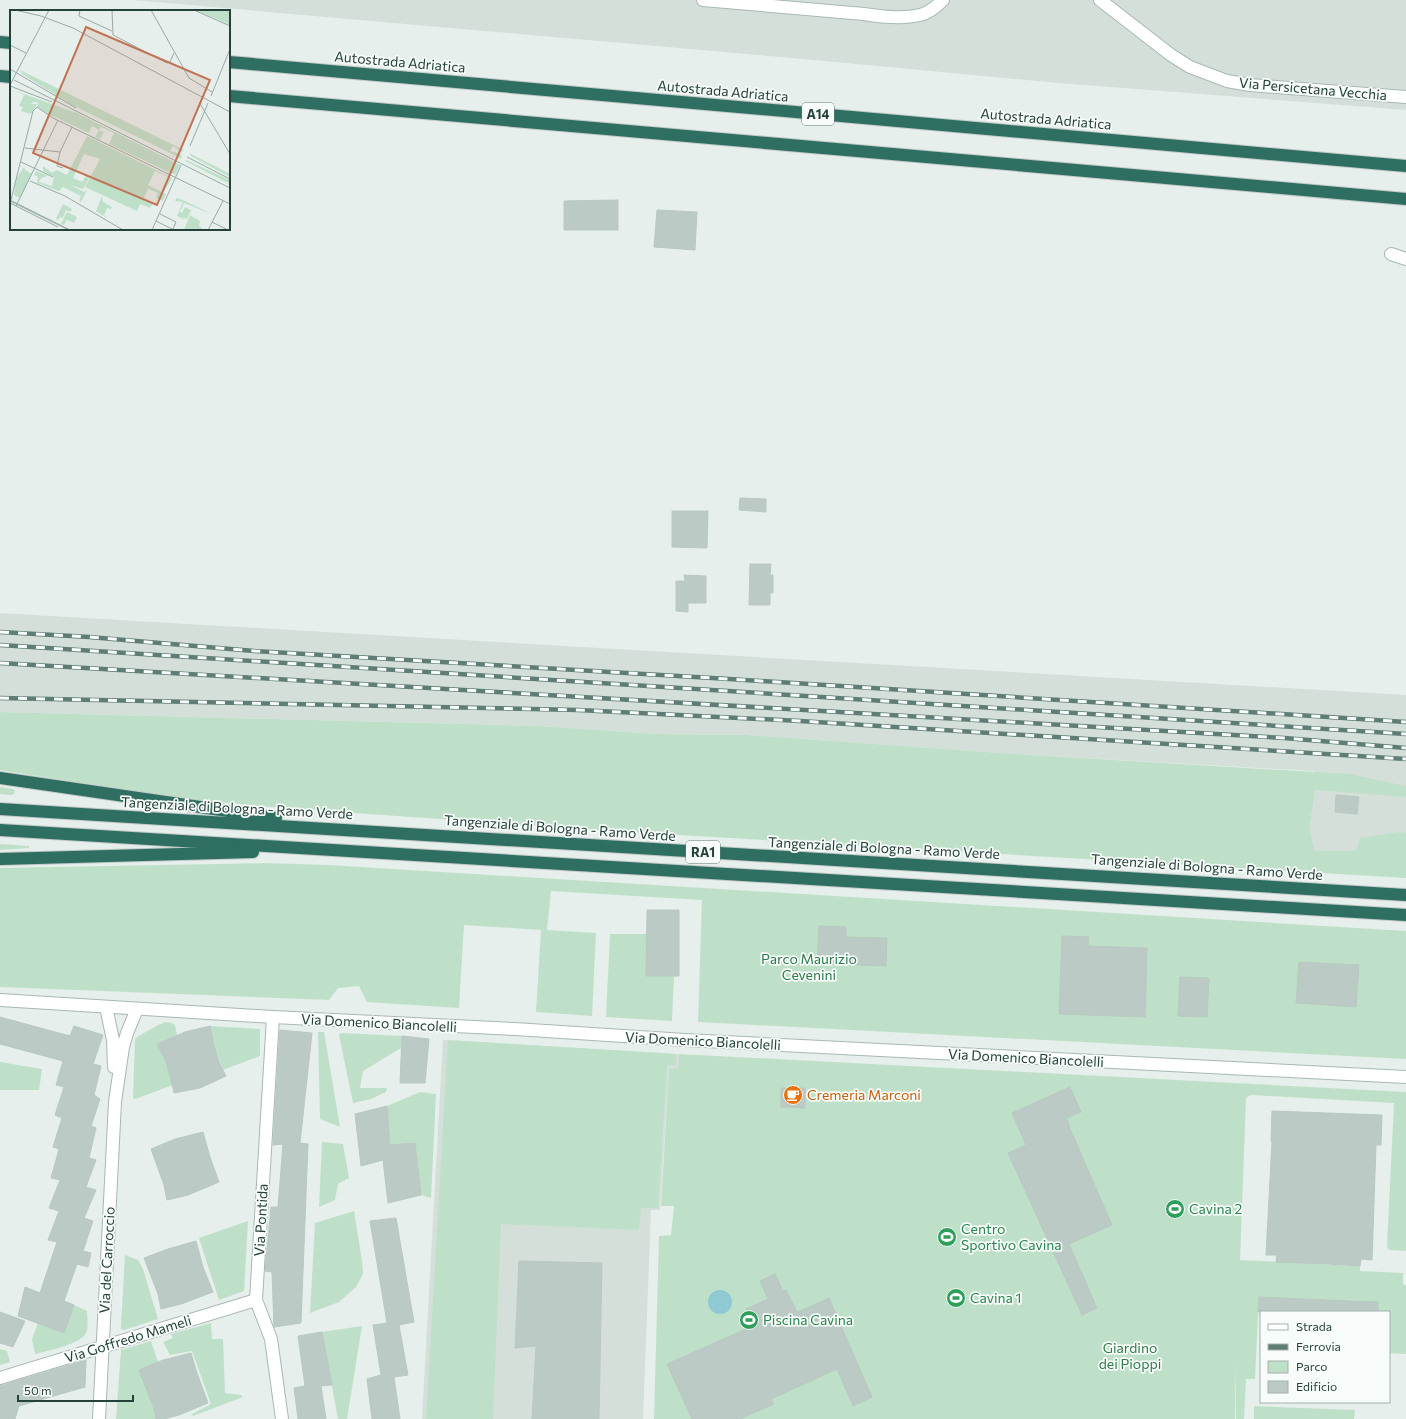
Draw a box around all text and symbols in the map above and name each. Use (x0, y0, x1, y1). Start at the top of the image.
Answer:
inset map (10, 10, 230, 230)
street label: Autostrada Adriatica (334, 47, 466, 76)
street label: Via Persicetana Vecchia (1238, 74, 1388, 103)
street label: Autostrada Adriatica (657, 76, 789, 105)
road number: A14 (802, 103, 834, 125)
street label: Autostrada Adriatica (980, 104, 1112, 133)
street label: Tangenziale di Bologna - Ramo Verde (121, 793, 353, 822)
street label: Tangenziale di Bologna - Ramo Verde (444, 811, 676, 844)
street label: Tangenziale di Bologna - Ramo Verde (768, 833, 1000, 862)
road number: RA1 (686, 841, 720, 863)
street label: Tangenziale di Bologna - Ramo Verde (1091, 850, 1323, 883)
park label: Parco Maurizio Cevenini (761, 950, 857, 983)
street label: Via Domenico Biancolelli (301, 1010, 457, 1035)
street label: Via Domenico Biancolelli (625, 1028, 781, 1053)
street label: Via Domenico Biancolelli (948, 1045, 1104, 1070)
cafe icon: Cremeria Marconi (782, 1084, 804, 1106)
place label: Cremeria Marconi (807, 1086, 921, 1103)
street label: Via Pontida (250, 1183, 271, 1257)
sports icon: Cavina 2 (1164, 1198, 1186, 1220)
place label: Cavina 2 (1189, 1200, 1243, 1217)
street label: Via del Carroccio (95, 1206, 118, 1314)
place label: Centro Sportivo Cavina (961, 1220, 1062, 1253)
sports icon: Centro Sportivo Cavina (936, 1226, 958, 1248)
sports icon: Cavina 1 (945, 1287, 967, 1309)
place label: Cavina 1 (970, 1289, 1022, 1306)
sports icon: Piscina Cavina (738, 1309, 760, 1331)
street label: Via Goffredo Mameli (62, 1311, 193, 1366)
place label: Piscina Cavina (763, 1311, 853, 1328)
legend (1260, 1311, 1390, 1403)
text: Strada (1296, 1319, 1332, 1333)
park label: Giardino dei Pioppi (1099, 1339, 1161, 1372)
text: Ferrovia (1296, 1339, 1341, 1353)
text: Parco (1296, 1359, 1328, 1373)
scale bar (18, 1377, 133, 1403)
text: Edificio (1296, 1379, 1337, 1393)
text: 50 m (24, 1383, 52, 1397)

